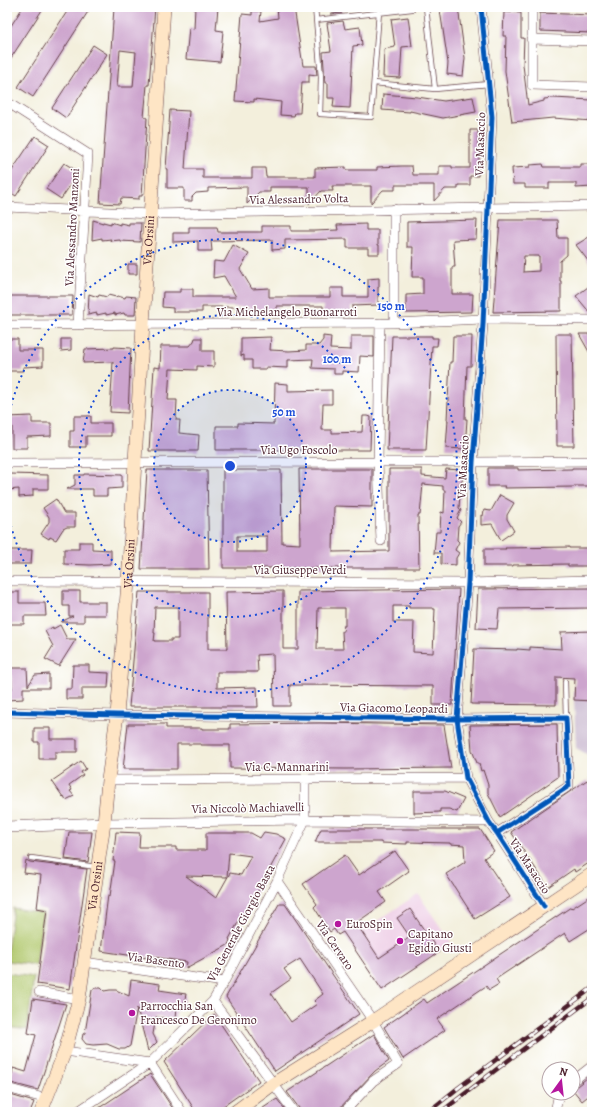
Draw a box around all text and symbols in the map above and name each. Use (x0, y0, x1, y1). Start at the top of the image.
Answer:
street label: Via Masaccio (471, 112, 489, 177)
street label: Via Alessandro Manzoni (61, 168, 83, 287)
street label: Via Alessandro Volta (248, 190, 349, 208)
street label: Via Orsini (139, 215, 158, 266)
text: 150 m (377, 298, 405, 314)
street label: Via Michelangelo Buonarroti (216, 304, 357, 320)
text: 100 m (323, 351, 351, 367)
text: 50 m (272, 404, 296, 420)
street label: Via Masaccio (453, 435, 473, 500)
street label: Via Ugo Foscolo (260, 442, 337, 458)
centre of rings (223, 459, 237, 473)
street label: Via Orsini (119, 538, 138, 590)
street label: Via Giuseppe Verdi (253, 562, 346, 578)
street label: Via Giacomo Leopardi (339, 699, 448, 717)
street label: Via C. Mannarini (244, 759, 329, 775)
street label: Via Niccolò Machiavelli (190, 799, 305, 817)
street label: Via Masaccio (505, 834, 554, 897)
street label: Via Orsini (84, 860, 107, 912)
street label: Via Generale Giorgio Basta (203, 861, 279, 985)
street label: Via Cervaro (312, 916, 358, 973)
place label: EuroSpin (346, 916, 393, 932)
marker: EuroSpin (333, 919, 343, 929)
place label: Capitano Egidio Giusti (408, 926, 472, 956)
marker: Capitano Egidio Giusti (395, 936, 405, 946)
street label: Via Basento (125, 948, 186, 972)
place label: Parrocchia San Francesco De Geronimo (140, 998, 257, 1028)
marker: Parrocchia San Francesco De Geronimo (127, 1008, 137, 1018)
north arrow (541, 1061, 581, 1101)
text: N (558, 1064, 569, 1080)

